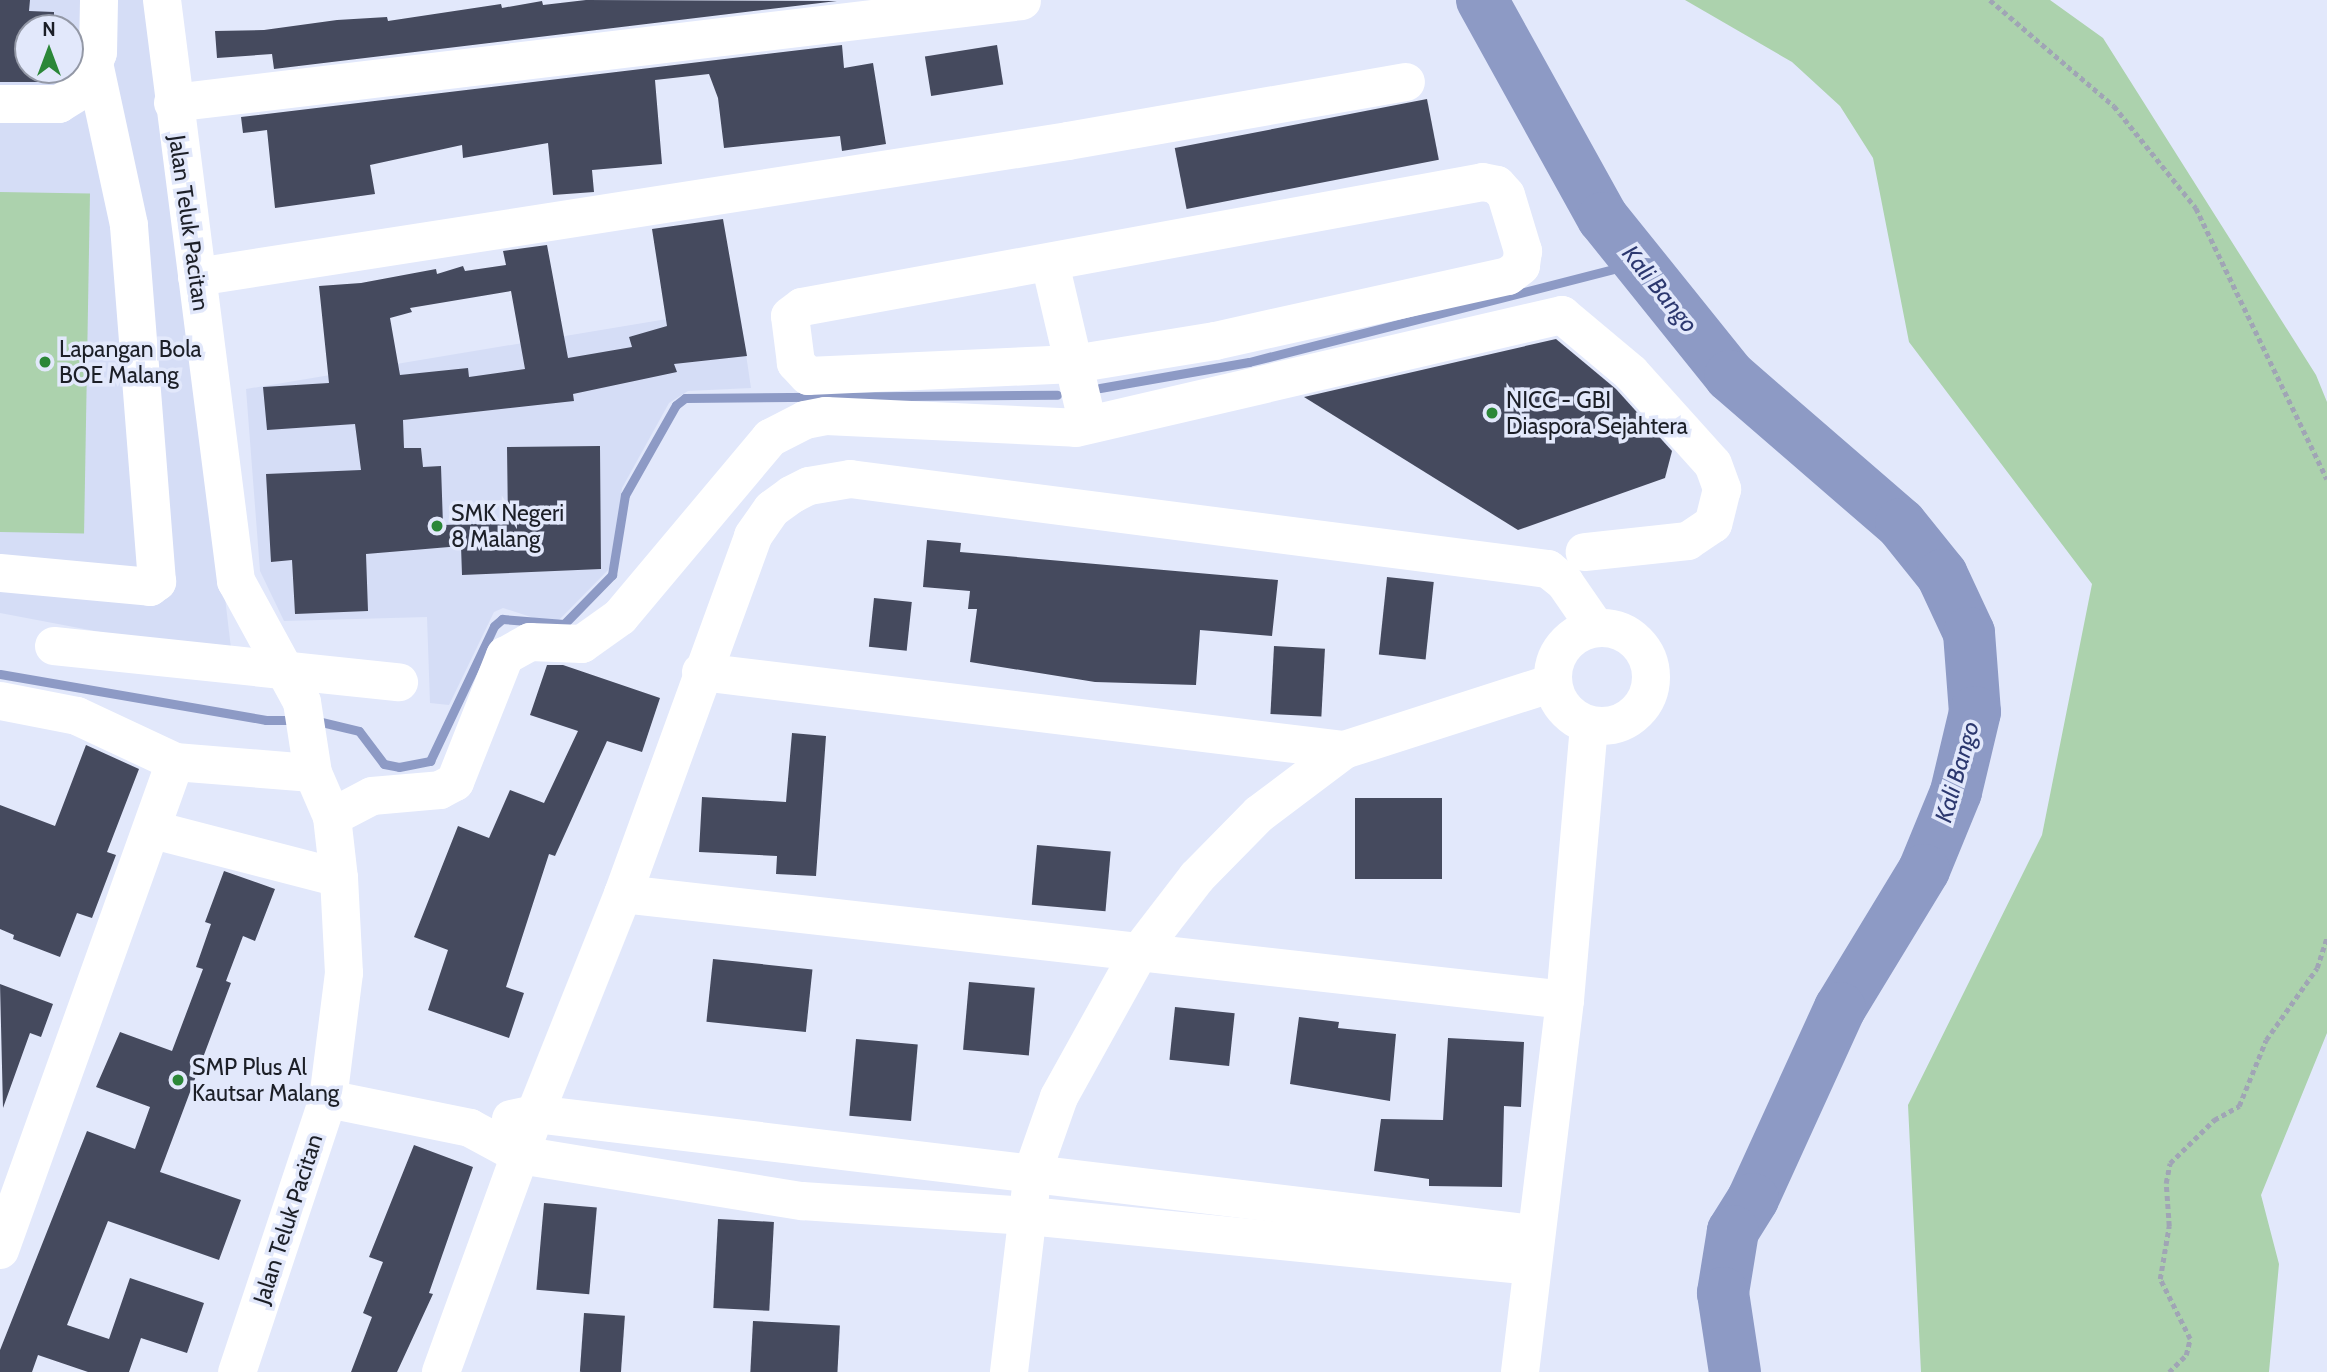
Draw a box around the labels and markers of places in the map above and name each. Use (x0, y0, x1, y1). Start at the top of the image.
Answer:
place label: Lapangan Bola BOE Malang (59, 335, 202, 389)
marker: Lapangan Bola BOE Malang (37, 354, 53, 370)
place label: NICC - GBI Diaspora Sejahtera (1506, 386, 1688, 440)
marker: NICC - GBI Diaspora Sejahtera (1484, 405, 1500, 421)
place label: SMK Negeri 8 Malang (451, 499, 564, 553)
marker: SMK Negeri 8 Malang (429, 518, 445, 534)
place label: SMP Plus Al Kautsar Malang (192, 1053, 339, 1107)
marker: SMP Plus Al Kautsar Malang (170, 1072, 186, 1088)

